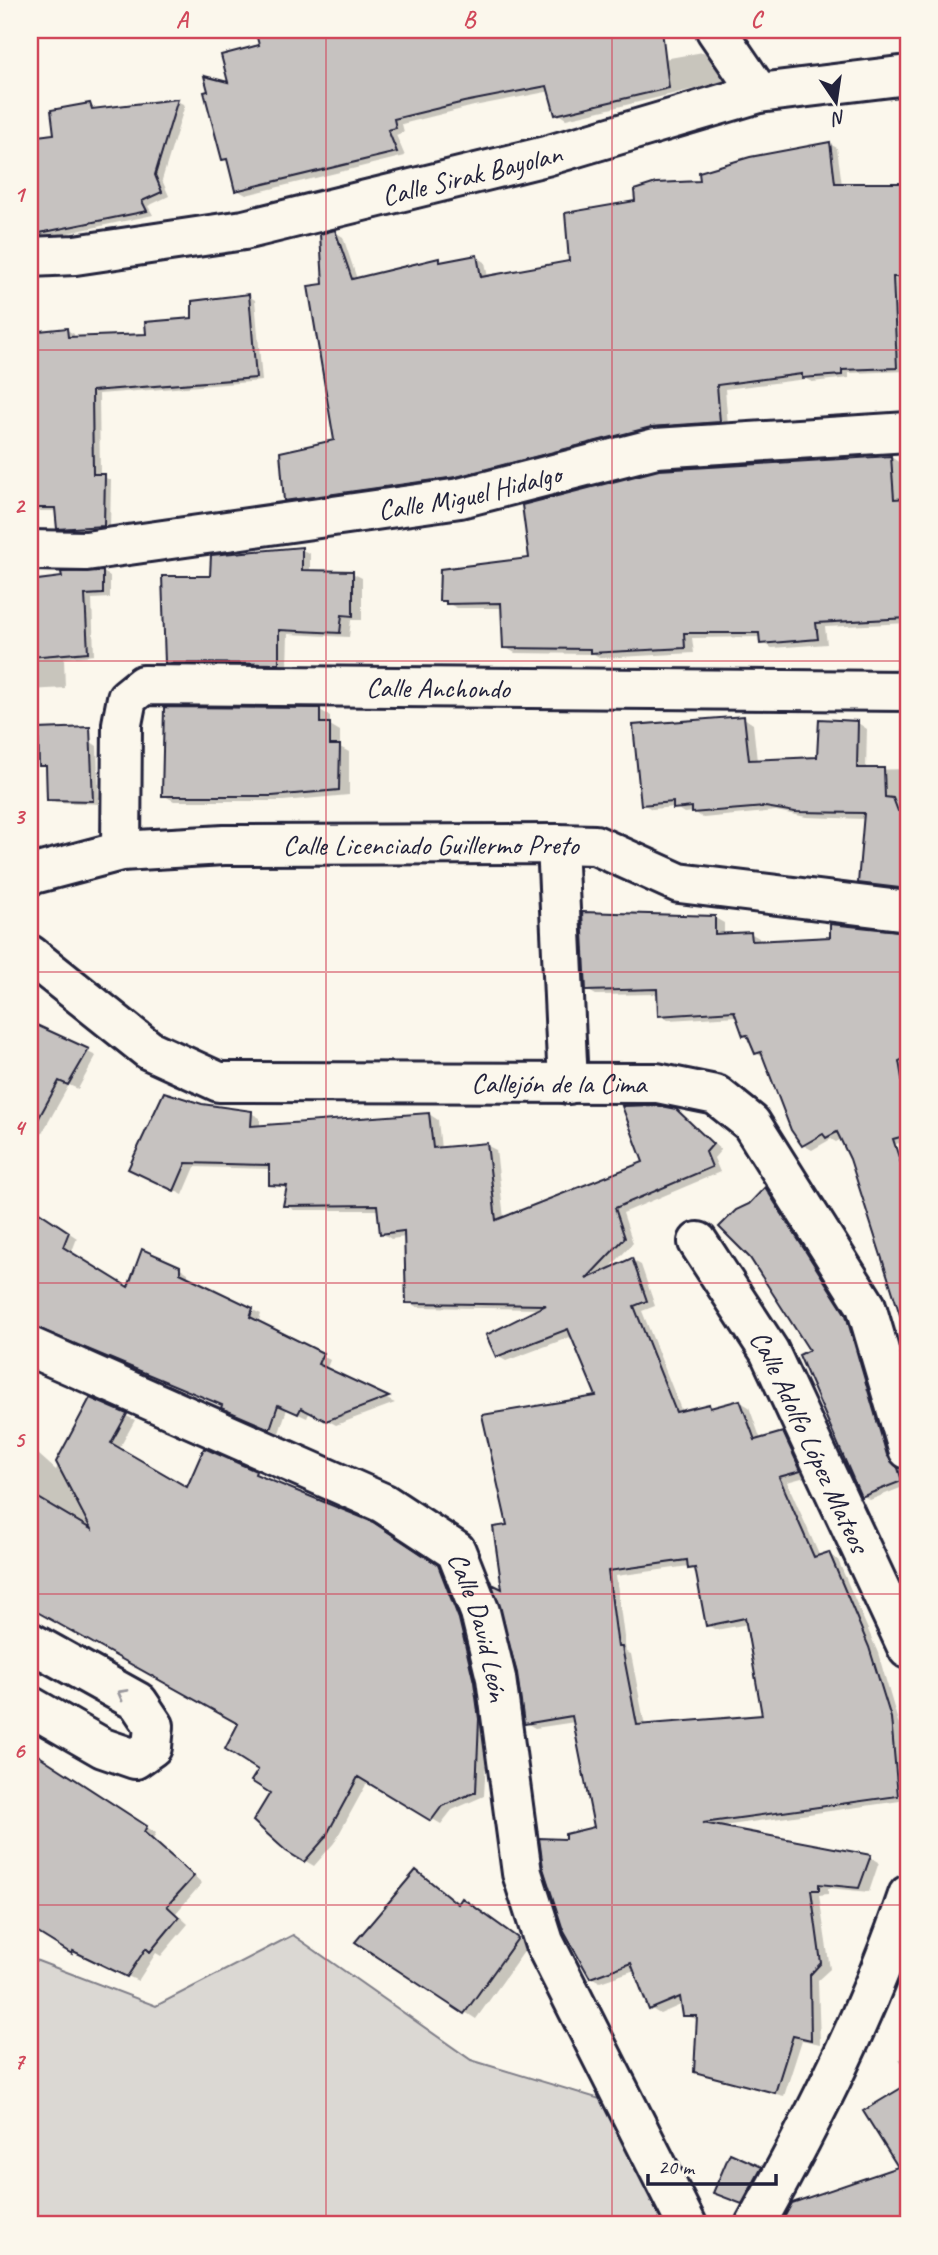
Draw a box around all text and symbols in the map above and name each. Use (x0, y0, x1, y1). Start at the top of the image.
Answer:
text: A (176, 5, 190, 34)
text: B (463, 5, 477, 34)
text: C (751, 5, 765, 34)
north arrow (802, 66, 872, 136)
text: N (828, 105, 848, 131)
street label: Calle Sirak Bayolan (378, 135, 567, 214)
text: 1 (14, 180, 27, 209)
street label: Calle Miguel Hidalgo (376, 455, 568, 527)
text: 2 (14, 491, 27, 520)
street label: Calle Anchondo (366, 670, 512, 706)
text: 3 (14, 802, 27, 831)
street label: Calle Licenciado Guillermo Preto (283, 827, 581, 863)
street label: Callejón de la Cima (471, 1066, 648, 1101)
text: 4 (14, 1113, 27, 1142)
street label: Calle Adolfo López Mateos (742, 1323, 878, 1560)
text: 5 (14, 1425, 26, 1454)
street label: Calle David León (440, 1547, 516, 1705)
one-way arrow (117, 1689, 129, 1702)
text: 6 (14, 1736, 27, 1765)
text: 7 (14, 2047, 27, 2076)
scale bar (648, 2143, 775, 2187)
text: 20 m (658, 2154, 696, 2180)

